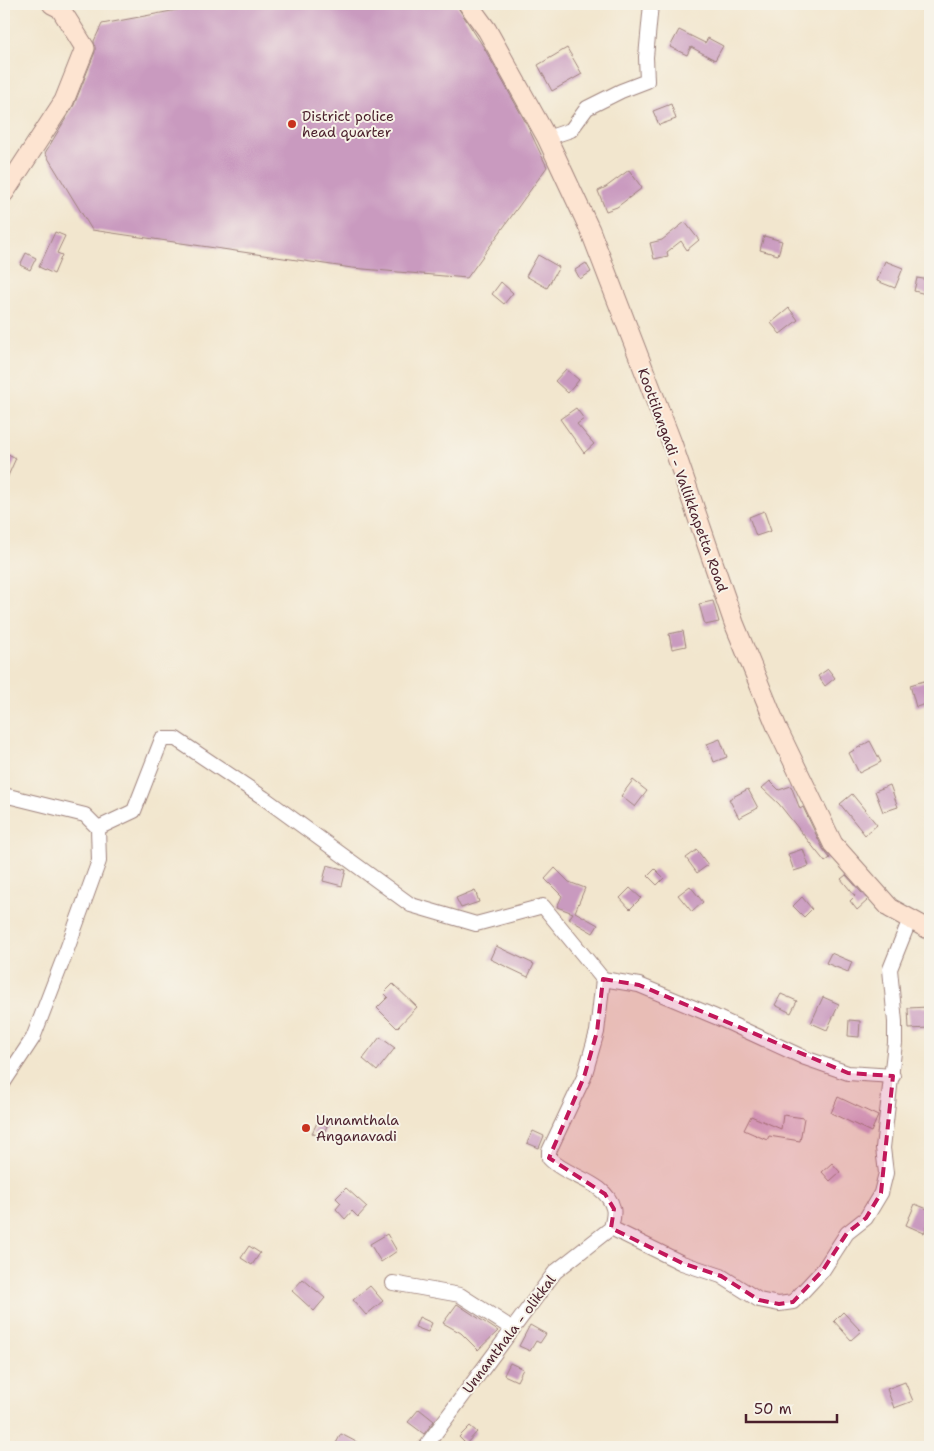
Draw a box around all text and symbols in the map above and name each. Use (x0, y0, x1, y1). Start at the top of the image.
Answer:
place label: District police head quarter (302, 107, 394, 141)
marker: District police head quarter (286, 118, 298, 130)
street label: Koottilangadi - Vallikkapetta Road (634, 365, 732, 595)
place label: Unnamthala Anganavadi (316, 1111, 399, 1145)
marker: Unnamthala Anganavadi (300, 1122, 312, 1134)
street label: Unnamthala - olikkal (459, 1270, 560, 1397)
scale bar (746, 1391, 838, 1423)
text: 50 m (754, 1399, 792, 1419)

